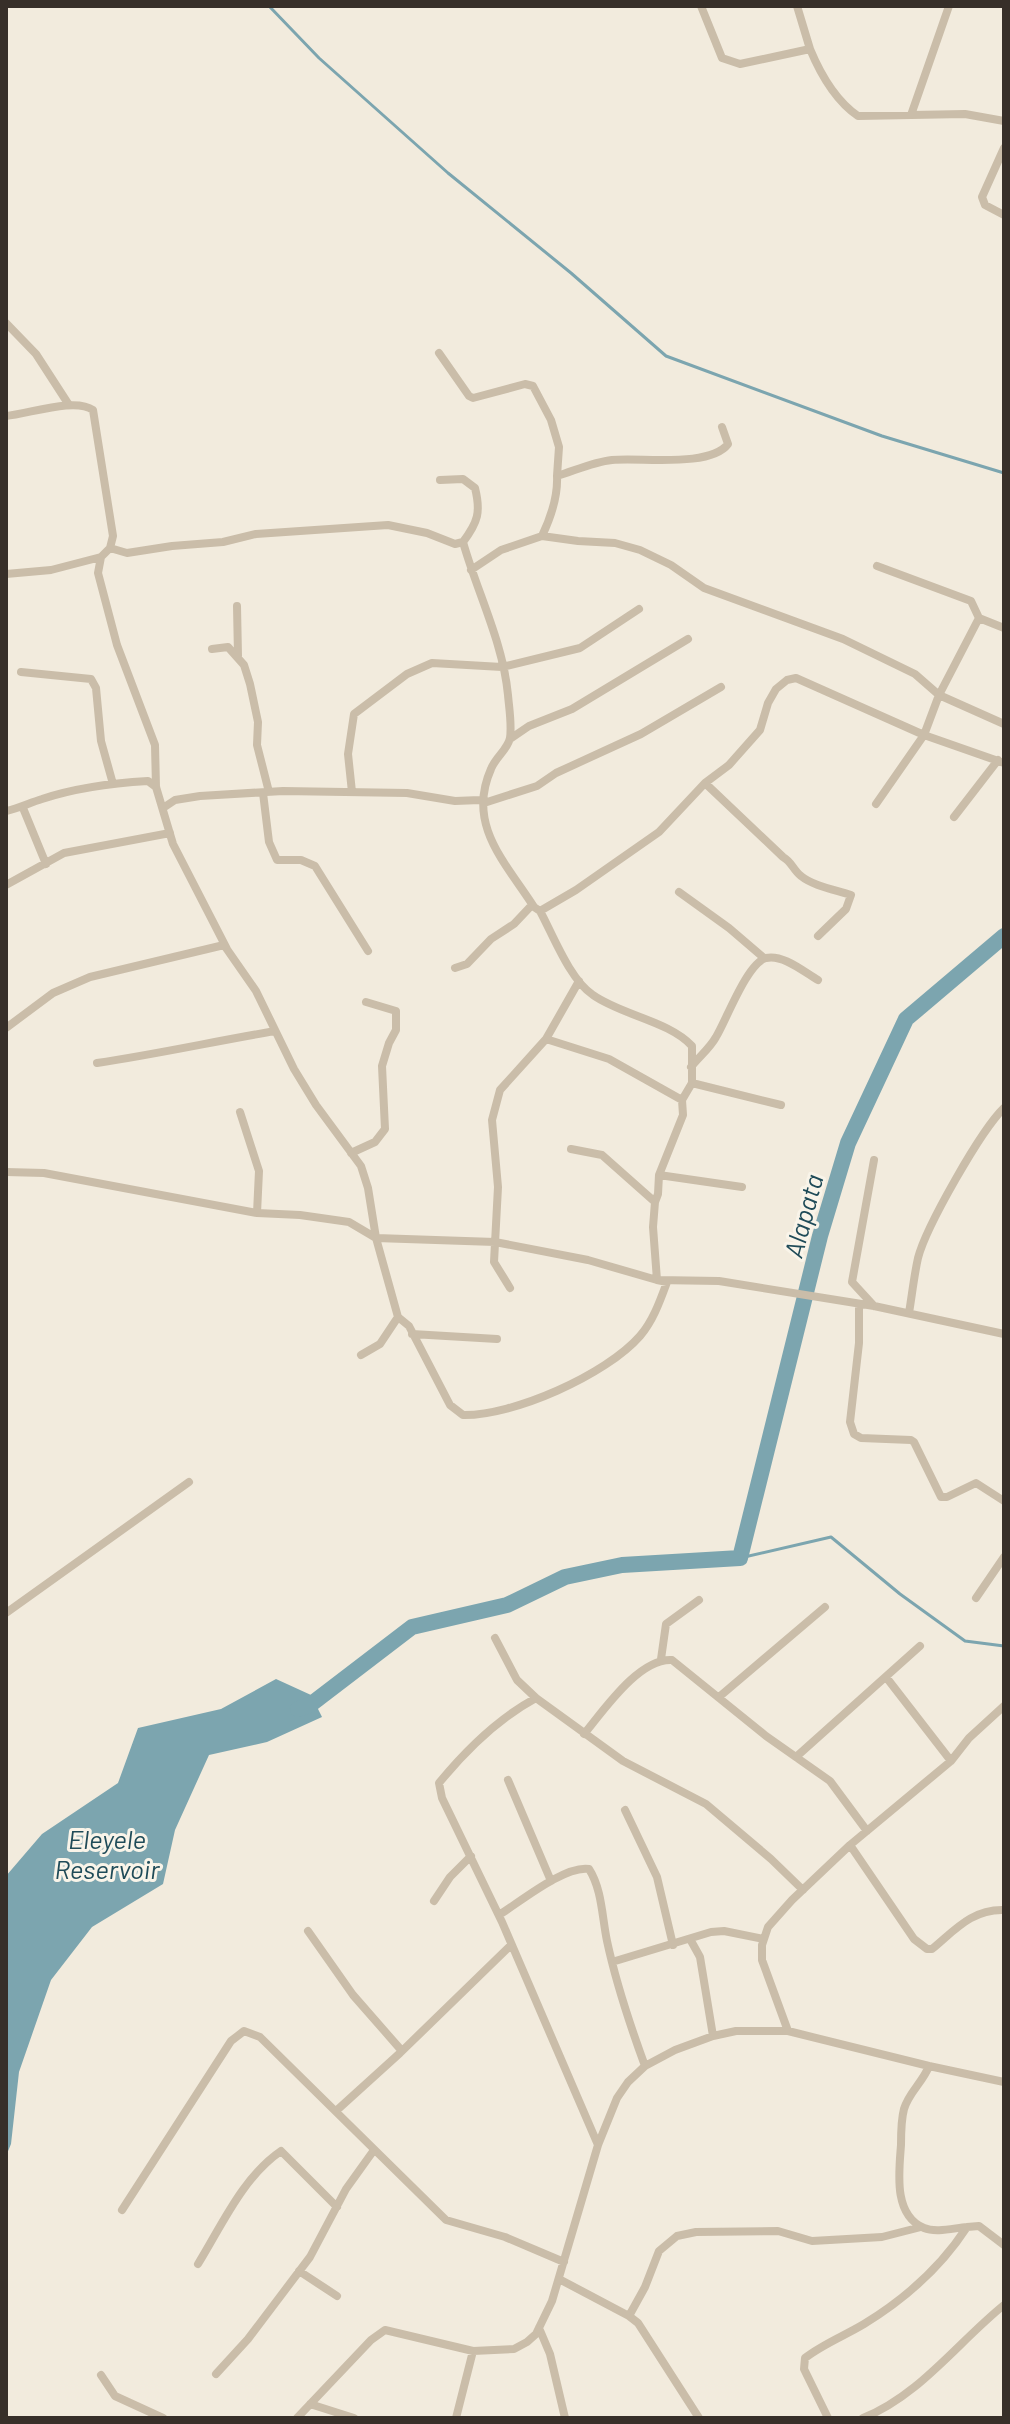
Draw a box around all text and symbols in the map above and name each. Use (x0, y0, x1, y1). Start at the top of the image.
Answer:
water label: Alapata (777, 1170, 829, 1261)
water label: Eleyele Reservoir (55, 1823, 160, 1884)

